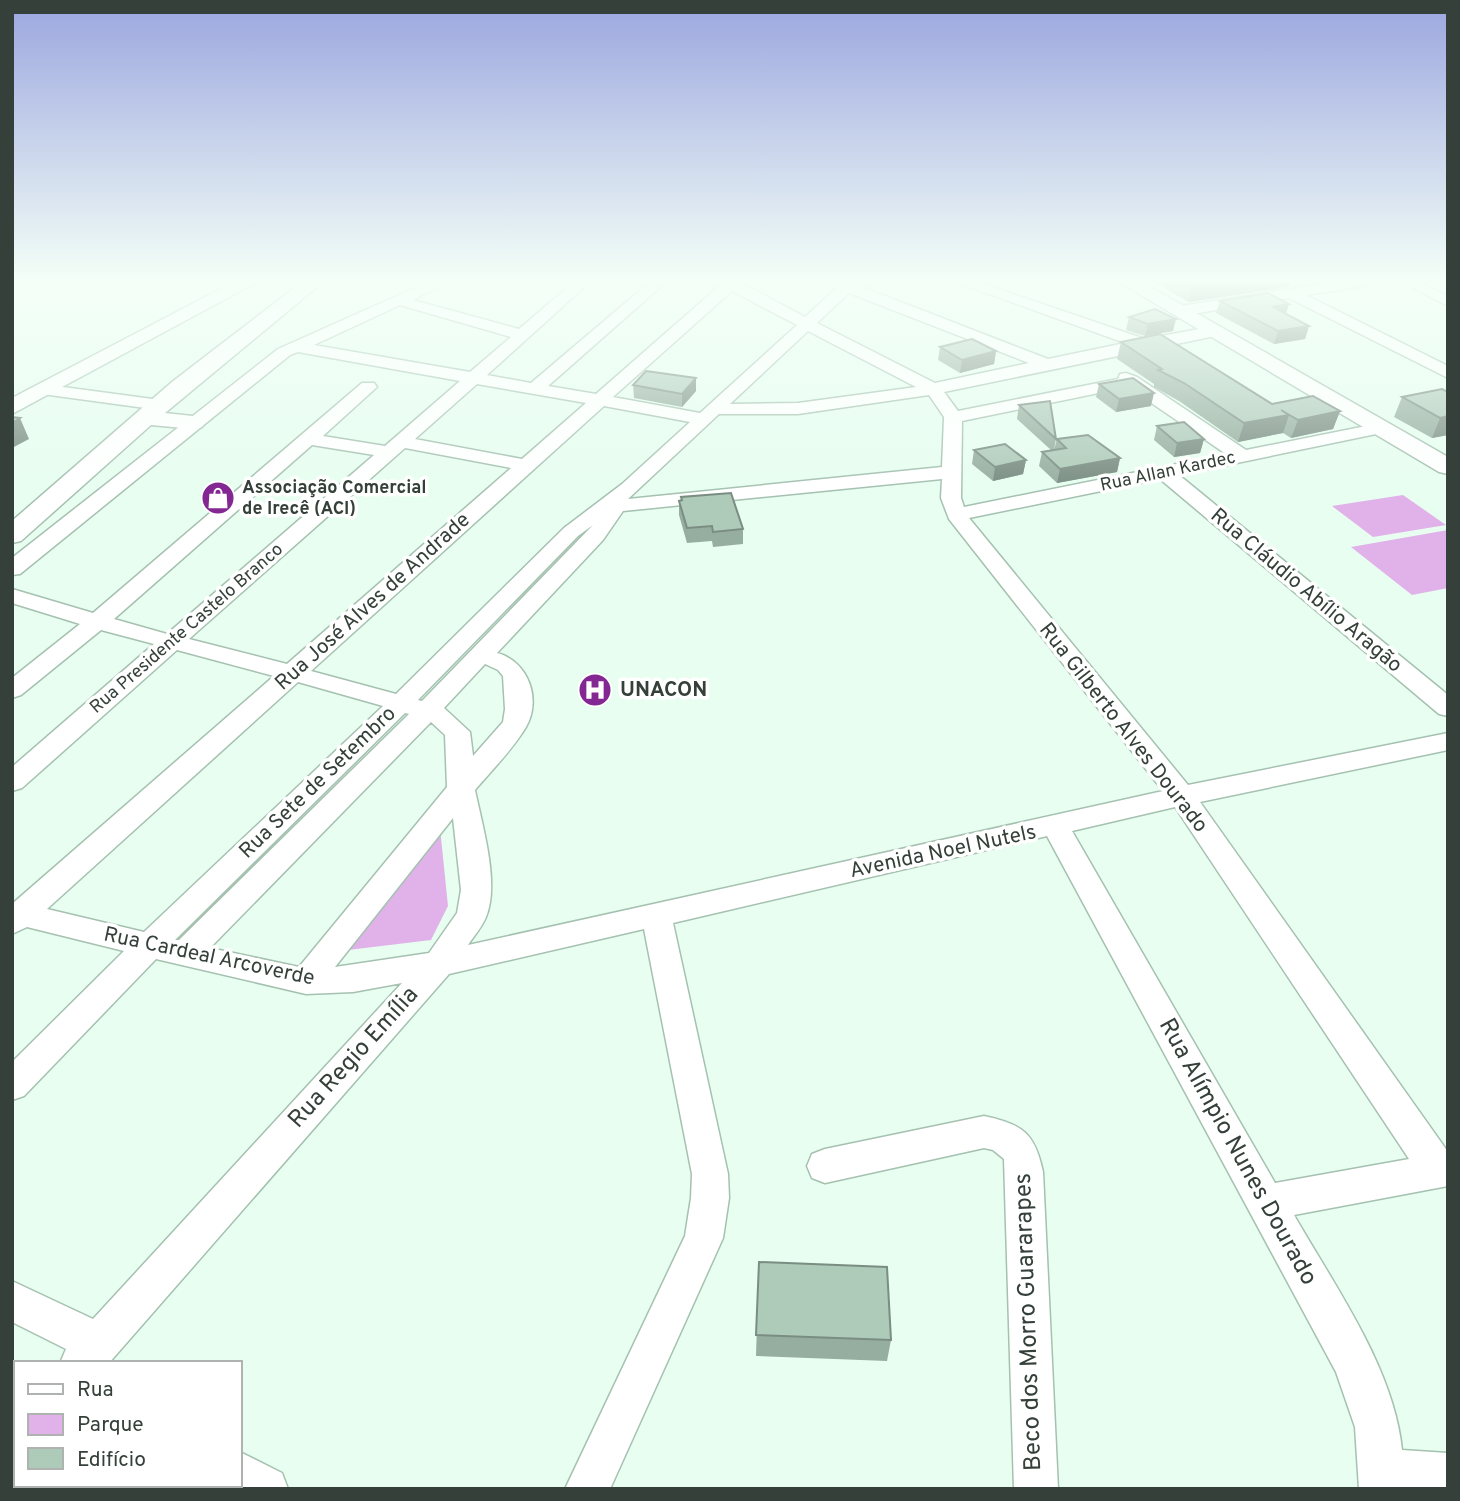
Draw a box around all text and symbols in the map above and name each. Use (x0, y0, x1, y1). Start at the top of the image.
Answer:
street label: Rua Allan Kardec (1098, 446, 1238, 498)
place label: Associação Comercial de Irecê (ACI) (242, 477, 427, 521)
shop icon: Associação Comercial de Irecê (ACI) (199, 479, 237, 517)
street label: Rua Cláudio Abílio Aragão (1204, 503, 1408, 679)
street label: Rua José Alves de Andrade (270, 507, 476, 697)
street label: Rua Presidente Castelo Branco (86, 539, 288, 719)
street label: Rua Gilberto Alves Dourado (1033, 618, 1213, 838)
hospital icon: UNACON (576, 671, 614, 709)
place label: UNACON (620, 677, 707, 704)
street label: Rua Sete de Setembro (234, 701, 402, 865)
street label: Avenida Noel Nutels (847, 819, 1039, 885)
street label: Rua Cardeal Arcoverde (101, 921, 317, 993)
street label: Rua Regio Emília (282, 981, 426, 1135)
street label: Rua Alímpio Nunes Dourado (1151, 1013, 1323, 1291)
street label: Beco dos Morro Guararapes (1009, 1172, 1049, 1472)
legend (14, 1361, 242, 1487)
text: Rua (77, 1377, 114, 1404)
text: Parque (77, 1412, 144, 1439)
text: Edifício (77, 1447, 146, 1474)

